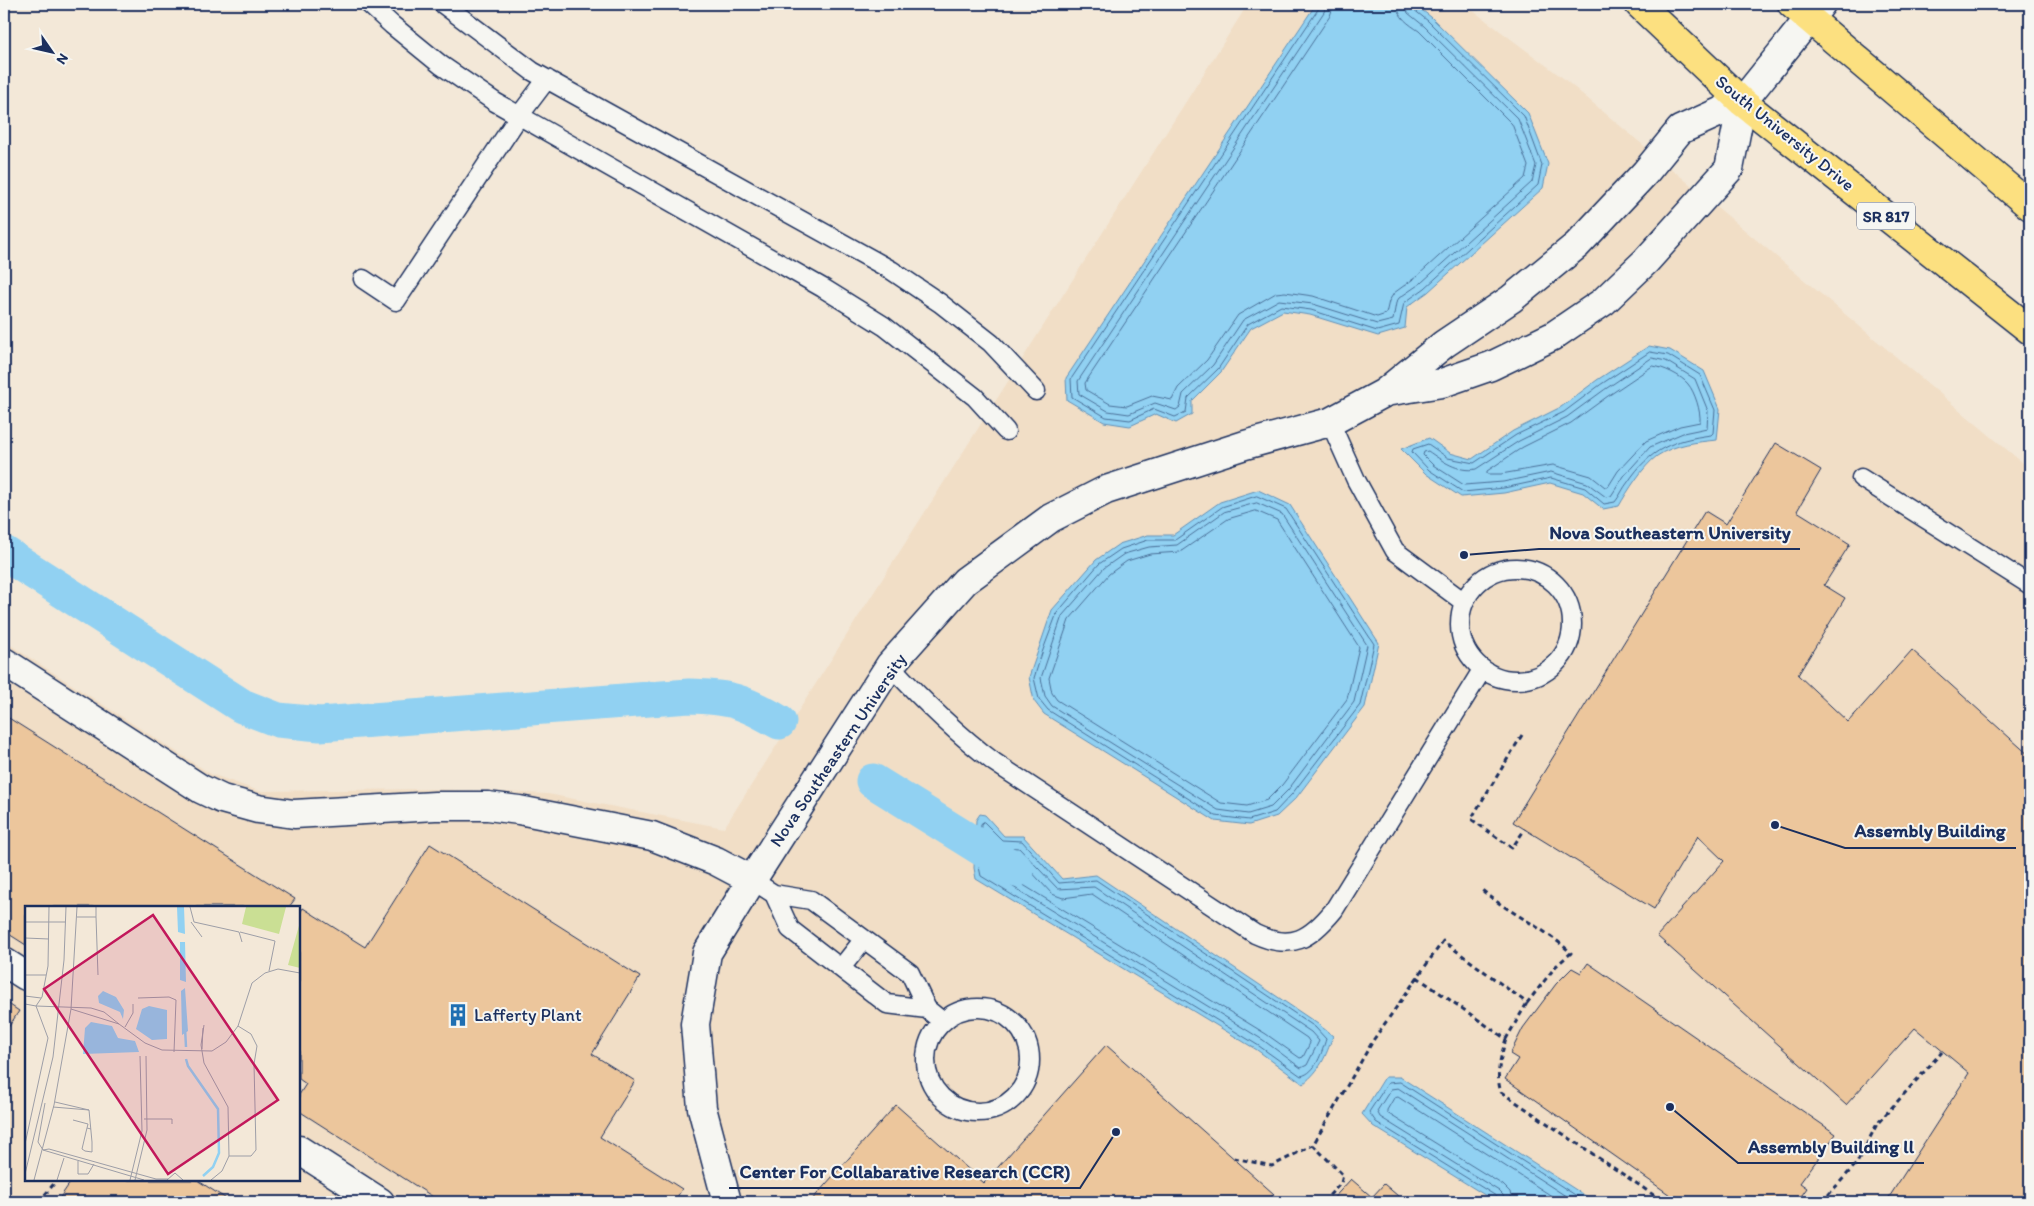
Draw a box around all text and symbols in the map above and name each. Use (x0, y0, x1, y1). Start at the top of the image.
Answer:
north arrow (28, 28, 78, 78)
text: N (53, 50, 72, 68)
street label: South University Drive (1711, 70, 1859, 196)
road number: SR 817 (1857, 202, 1915, 230)
callout: Nova Southeastern University (1539, 515, 1800, 549)
text: Nova Southeastern University (1549, 521, 1791, 544)
street label: Nova Southeastern University (765, 649, 911, 851)
callout: Assembly Building (1845, 814, 2016, 848)
text: Assembly Building (1853, 819, 2007, 842)
inset map (25, 906, 300, 1181)
building icon: Lafferty Plant (445, 1002, 471, 1028)
place label: Lafferty Plant (474, 1004, 582, 1026)
callout: Assembly Building ll (1738, 1129, 1924, 1163)
text: Assembly Building ll (1747, 1135, 1915, 1158)
callout: Center For Collabarative Research (CCR) (729, 1154, 1080, 1188)
text: Center For Collabarative Research (CCR) (740, 1160, 1071, 1183)

